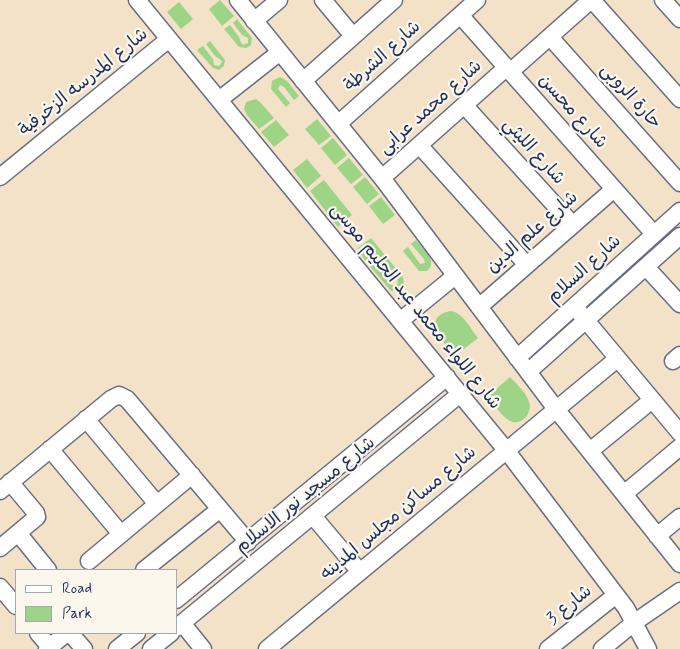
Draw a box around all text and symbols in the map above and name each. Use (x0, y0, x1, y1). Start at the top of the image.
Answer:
street label: شارع الشرطة (340, 17, 426, 97)
street label: شارع المدرسه الزخرفية (15, 24, 153, 142)
street label: شارع محمد عرابى (375, 56, 487, 160)
street label: حارة الروبى (595, 60, 665, 134)
street label: شارع محسن (533, 70, 611, 154)
street label: شارع الليثي (497, 114, 569, 190)
street label: شارع علم الدين (483, 187, 583, 279)
street label: شارع اللواء محمد عبد الحليم موسى (325, 200, 505, 414)
street label: شارع السلام (544, 231, 626, 309)
street label: شارع مسجد نور الاسلام (232, 433, 380, 559)
street label: شارع مساكن مجلس المدينه (317, 442, 481, 586)
legend (15, 569, 178, 634)
text: Road (62, 579, 92, 599)
street label: شارع 3 (543, 581, 597, 631)
text: Park (62, 604, 92, 624)

